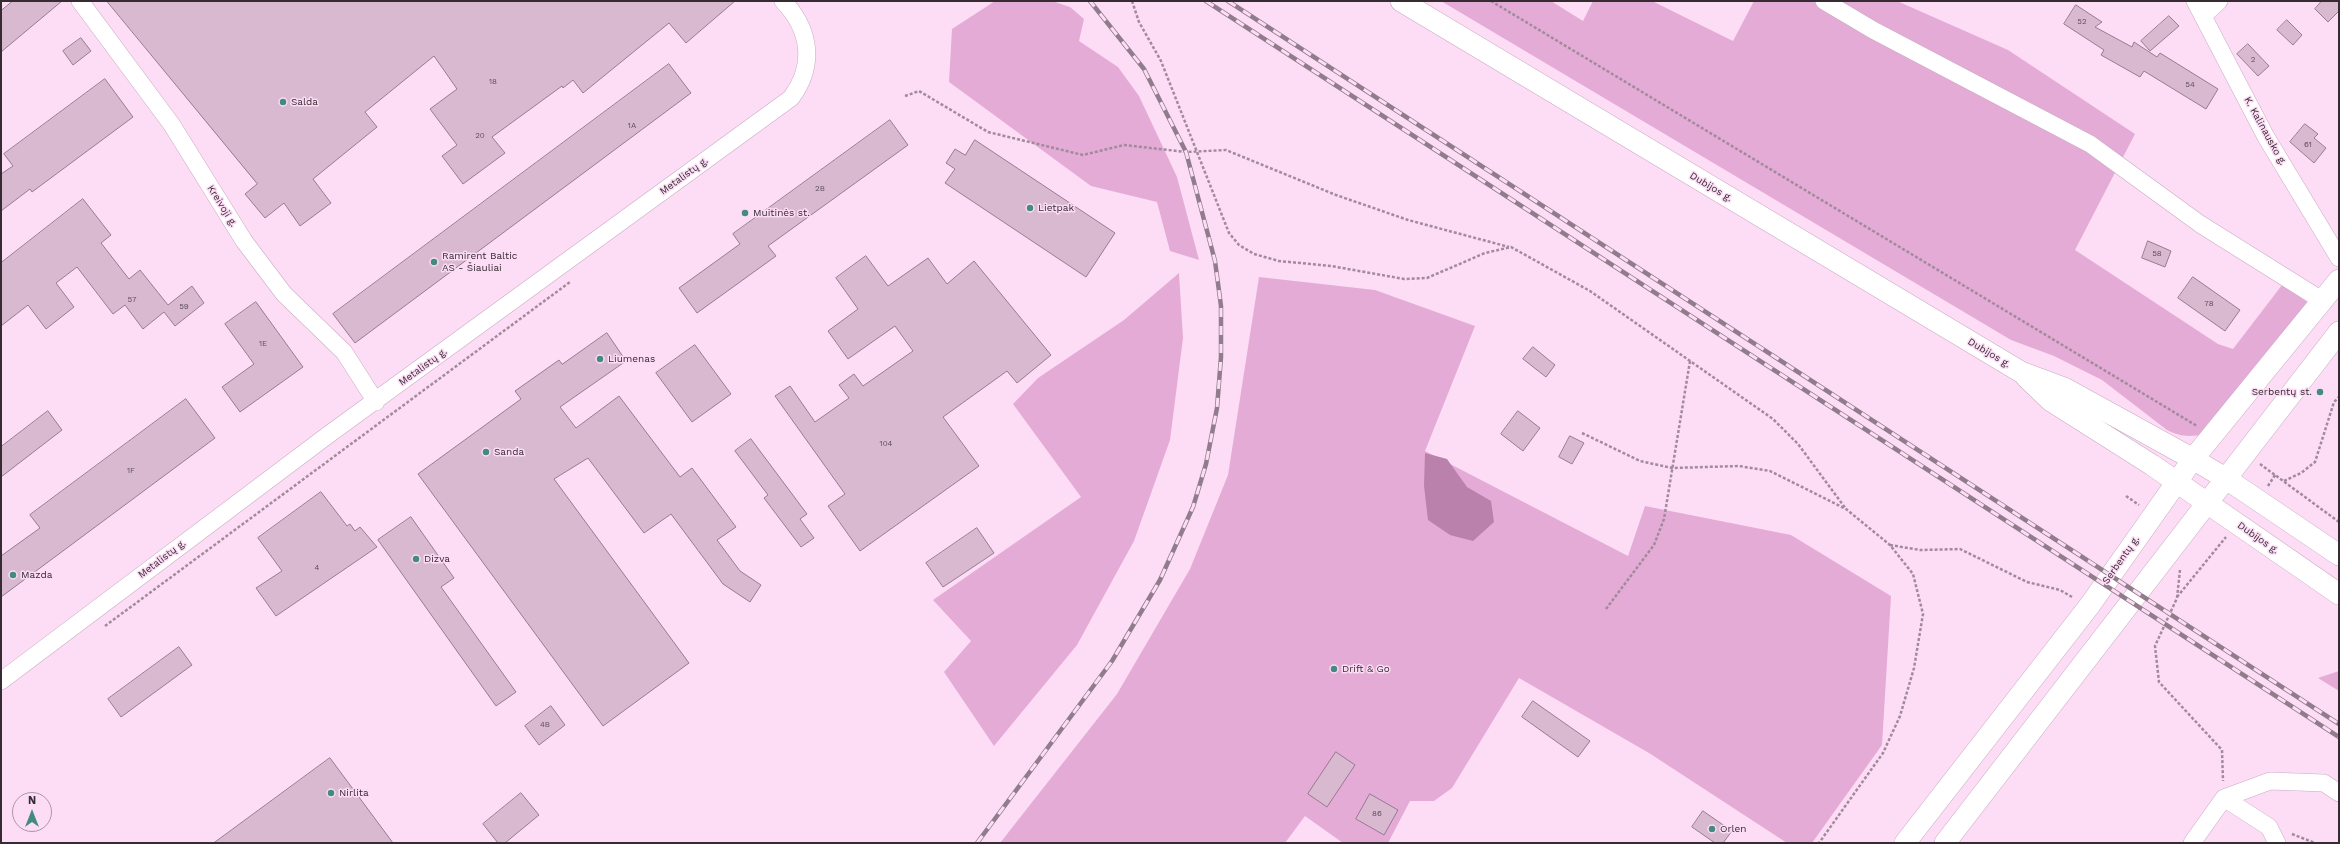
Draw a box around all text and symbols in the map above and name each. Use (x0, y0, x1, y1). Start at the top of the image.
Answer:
house number: 52 (2077, 17, 2087, 27)
house number: 2 (2251, 55, 2255, 65)
house number: 18 (489, 77, 497, 87)
house number: 54 (2185, 80, 2195, 90)
street label: K. Kalinausko g. (2241, 95, 2289, 167)
place label: Salda (291, 96, 318, 108)
marker: Salda (278, 97, 288, 107)
house number: 1A (628, 121, 636, 131)
house number: 20 (475, 131, 485, 141)
house number: 61 (2304, 140, 2312, 150)
street label: Metalistų g. (658, 154, 710, 198)
street label: Dubijos g. (1687, 170, 1735, 204)
street label: Kreivoji g. (205, 183, 239, 229)
house number: 2B (815, 184, 825, 194)
place label: Lietpak (1038, 202, 1074, 214)
marker: Lietpak (1025, 203, 1035, 213)
place label: Muitinės st. (753, 207, 810, 219)
marker: Muitinės st. (740, 208, 750, 218)
house number: 58 (2152, 249, 2162, 259)
place label: Ramirent Baltic AS - Šiauliai (442, 250, 517, 274)
marker: Ramirent Baltic AS - Šiauliai (429, 257, 439, 267)
house number: 57 (127, 295, 137, 305)
house number: 78 (2204, 299, 2214, 309)
house number: 59 (179, 302, 189, 312)
street label: Dubijos g. (1965, 336, 2013, 370)
house number: 1E (259, 339, 267, 349)
street label: Metalistų g. (397, 345, 449, 389)
place label: Liumenas (608, 353, 655, 365)
marker: Liumenas (595, 354, 605, 364)
place label: Serbentų st. (2252, 386, 2312, 398)
marker: Serbentų st. (2315, 387, 2325, 397)
house number: 104 (880, 439, 892, 449)
place label: Sanda (494, 446, 524, 458)
marker: Sanda (481, 447, 491, 457)
house number: 1F (127, 466, 135, 476)
street label: Dubijos g. (2235, 519, 2281, 557)
street label: Serbentų g. (2100, 534, 2142, 586)
street label: Metalistų g. (136, 537, 188, 581)
place label: Dizva (424, 553, 450, 565)
marker: Dizva (411, 554, 421, 564)
house number: 4 (315, 563, 319, 573)
place label: Mazda (21, 569, 52, 581)
marker: Mazda (8, 570, 18, 580)
place label: Drift & Go (1342, 663, 1390, 675)
marker: Drift & Go (1329, 664, 1339, 674)
house number: 4B (540, 720, 550, 730)
place label: Nirlita (339, 787, 369, 799)
marker: Nirlita (326, 788, 336, 798)
north arrow (12, 792, 52, 832)
text: N (28, 794, 36, 807)
house number: 86 (1372, 809, 1382, 819)
place label: Orlen (1720, 823, 1747, 835)
marker: Orlen (1707, 824, 1717, 834)

